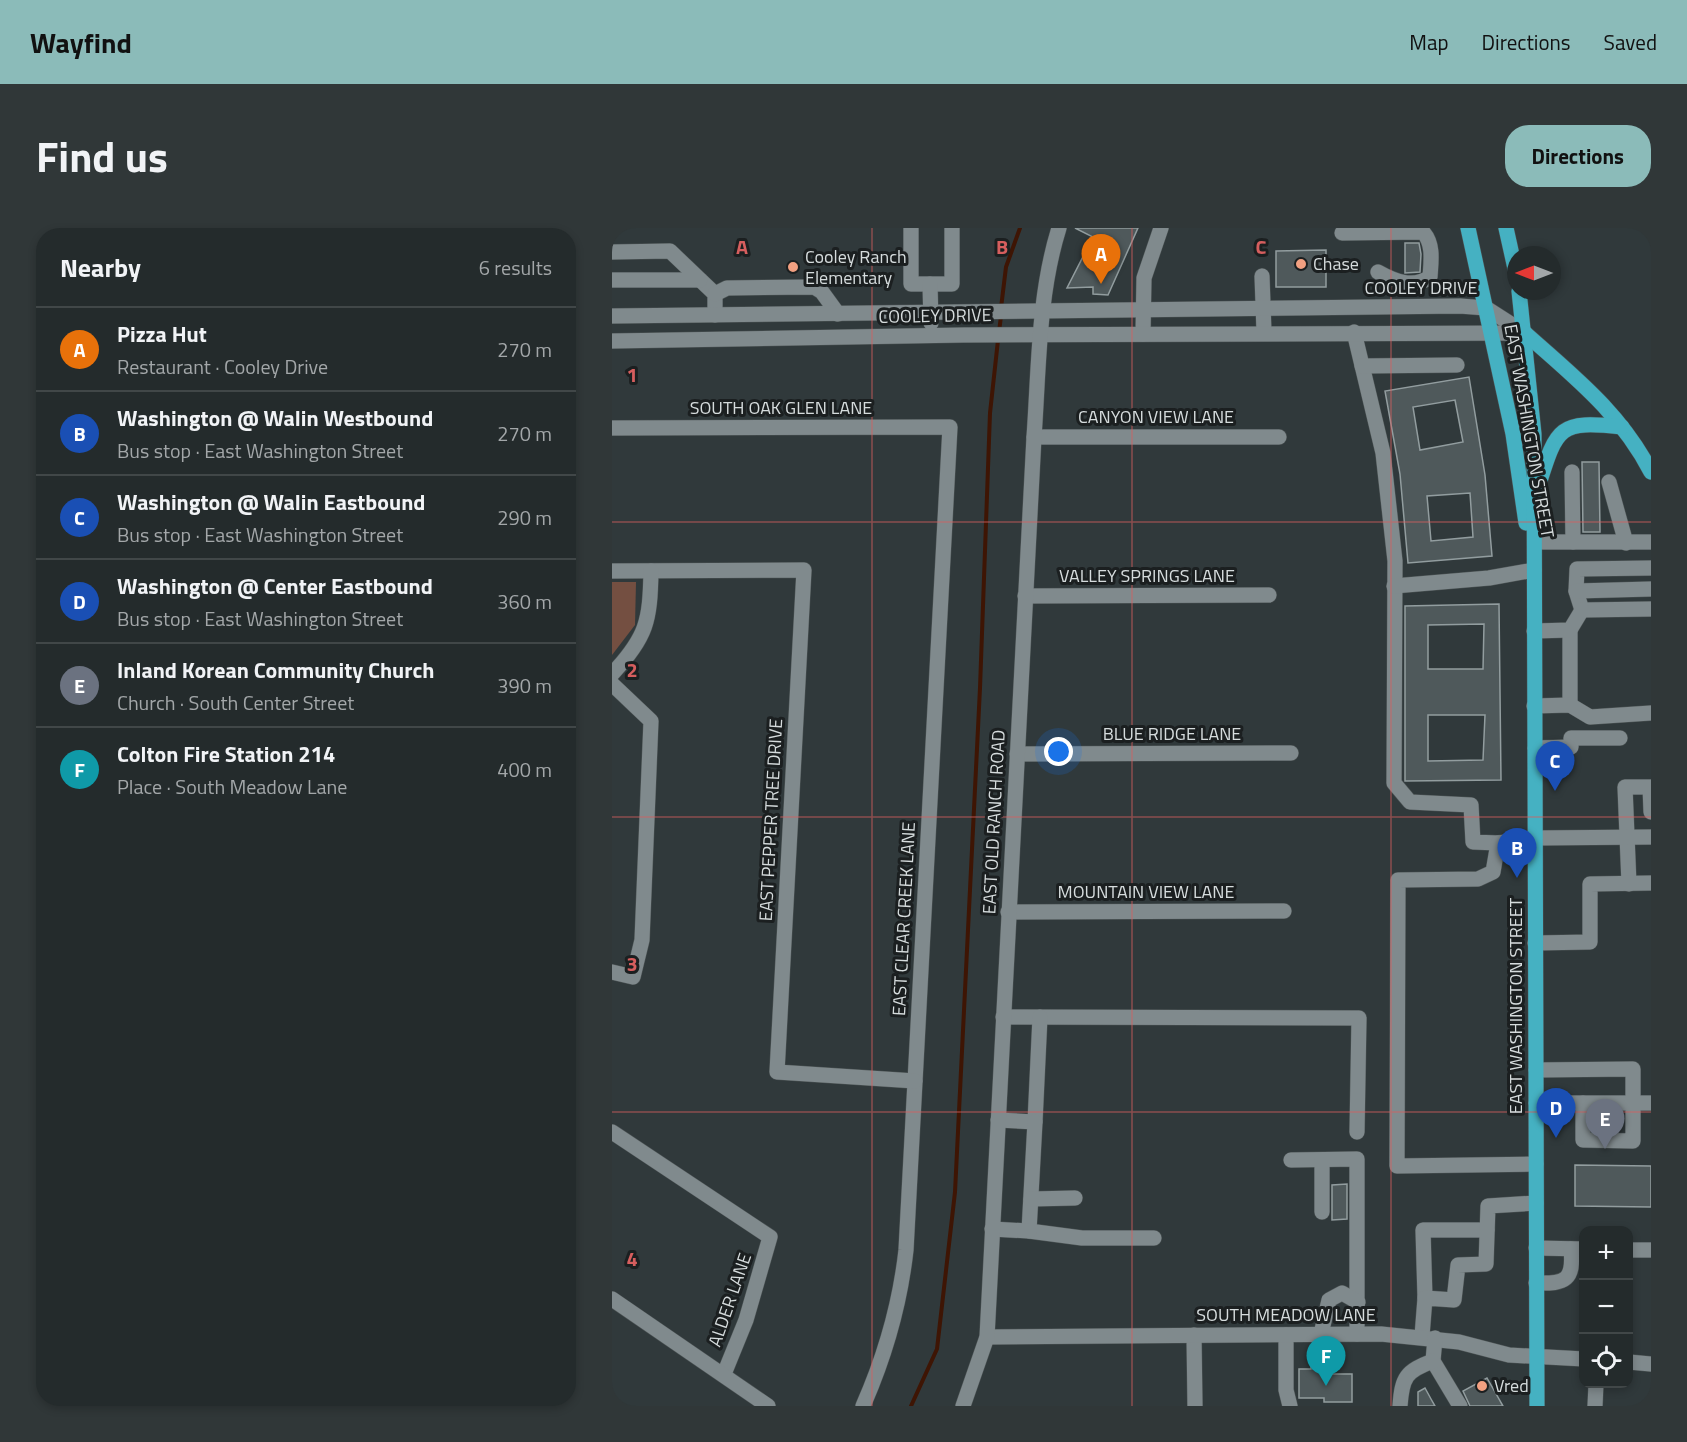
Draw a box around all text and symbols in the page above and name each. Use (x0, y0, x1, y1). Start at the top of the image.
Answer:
text: Wayfind (30, 21, 132, 64)
text: Map (1409, 26, 1449, 58)
text: Directions (1482, 26, 1571, 58)
text: Saved (1604, 26, 1657, 58)
text: Find us (36, 124, 168, 188)
button: Directions (1505, 125, 1651, 187)
text: A (736, 231, 748, 262)
text: B (996, 231, 1008, 262)
text: C (1256, 231, 1267, 262)
pin: A (1082, 235, 1120, 284)
place label: Cooley Ranch Elementary (805, 243, 907, 291)
north arrow (1507, 246, 1561, 300)
text: Nearby (60, 248, 141, 287)
place label: Chase (1313, 250, 1359, 277)
text: 6 results (479, 252, 552, 283)
marker: Chase (1294, 257, 1308, 271)
marker: Cooley Ranch Elementary (786, 260, 800, 274)
street label: COOLEY DRIVE (1364, 274, 1478, 301)
street label: COOLEY DRIVE (878, 301, 992, 330)
text: Pizza Hut (117, 317, 207, 351)
street label: EAST WASHINGTON STREET (1497, 322, 1562, 540)
text: A (73, 334, 86, 365)
text: 270 m (497, 334, 552, 365)
text: Restaurant · Cooley Drive (117, 351, 328, 382)
text: 1 (626, 359, 638, 390)
street label: SOUTH OAK GLEN LANE (690, 394, 872, 421)
text: Washington @ Walin Westbound (117, 401, 433, 435)
street label: CANYON VIEW LANE (1078, 403, 1234, 430)
text: B (73, 418, 86, 449)
text: 270 m (497, 418, 552, 449)
text: Bus stop · East Washington Street (117, 435, 403, 466)
text: Washington @ Walin Eastbound (117, 485, 425, 519)
text: C (74, 502, 85, 533)
text: 290 m (497, 502, 552, 533)
text: Bus stop · East Washington Street (117, 519, 403, 550)
street label: VALLEY SPRINGS LANE (1059, 562, 1235, 589)
text: Washington @ Center Eastbound (117, 569, 433, 603)
text: D (73, 586, 86, 617)
text: 360 m (497, 586, 552, 617)
text: Bus stop · East Washington Street (117, 603, 403, 634)
text: Inland Korean Community Church (117, 653, 434, 687)
text: 2 (626, 654, 638, 685)
text: E (74, 670, 85, 701)
text: 390 m (497, 670, 552, 701)
text: Church · South Center Street (117, 687, 354, 718)
street label: EAST PEPPER TREE DRIVE (752, 718, 789, 922)
street label: BLUE RIDGE LANE (1103, 720, 1241, 747)
street label: EAST OLD RANCH ROAD (975, 729, 1012, 915)
text: Colton Fire Station 214 (117, 737, 335, 771)
your location (1044, 737, 1073, 766)
pin: C (1536, 742, 1574, 791)
text: F (74, 754, 85, 785)
text: 400 m (497, 754, 552, 785)
text: Place · South Meadow Lane (117, 771, 347, 802)
street label: EAST CLEAR CREEK LANE (885, 821, 922, 1017)
pin: B (1498, 828, 1536, 878)
street label: MOUNTAIN VIEW LANE (1058, 878, 1234, 905)
street label: EAST WASHINGTON STREET (1502, 897, 1529, 1114)
text: 3 (626, 948, 638, 979)
pin: D (1536, 1088, 1576, 1138)
pin: E (1586, 1100, 1624, 1149)
map controls (1579, 1226, 1633, 1388)
button: + (1579, 1226, 1633, 1280)
text: 4 (626, 1243, 638, 1274)
street label: ALDER LANE (701, 1249, 758, 1350)
button: − (1579, 1280, 1633, 1334)
street label: SOUTH MEADOW LANE (1196, 1301, 1376, 1328)
button: locate (1579, 1334, 1633, 1388)
pin: F (1306, 1336, 1346, 1386)
place label: Vred (1494, 1372, 1529, 1399)
marker: Vred (1475, 1379, 1489, 1393)

